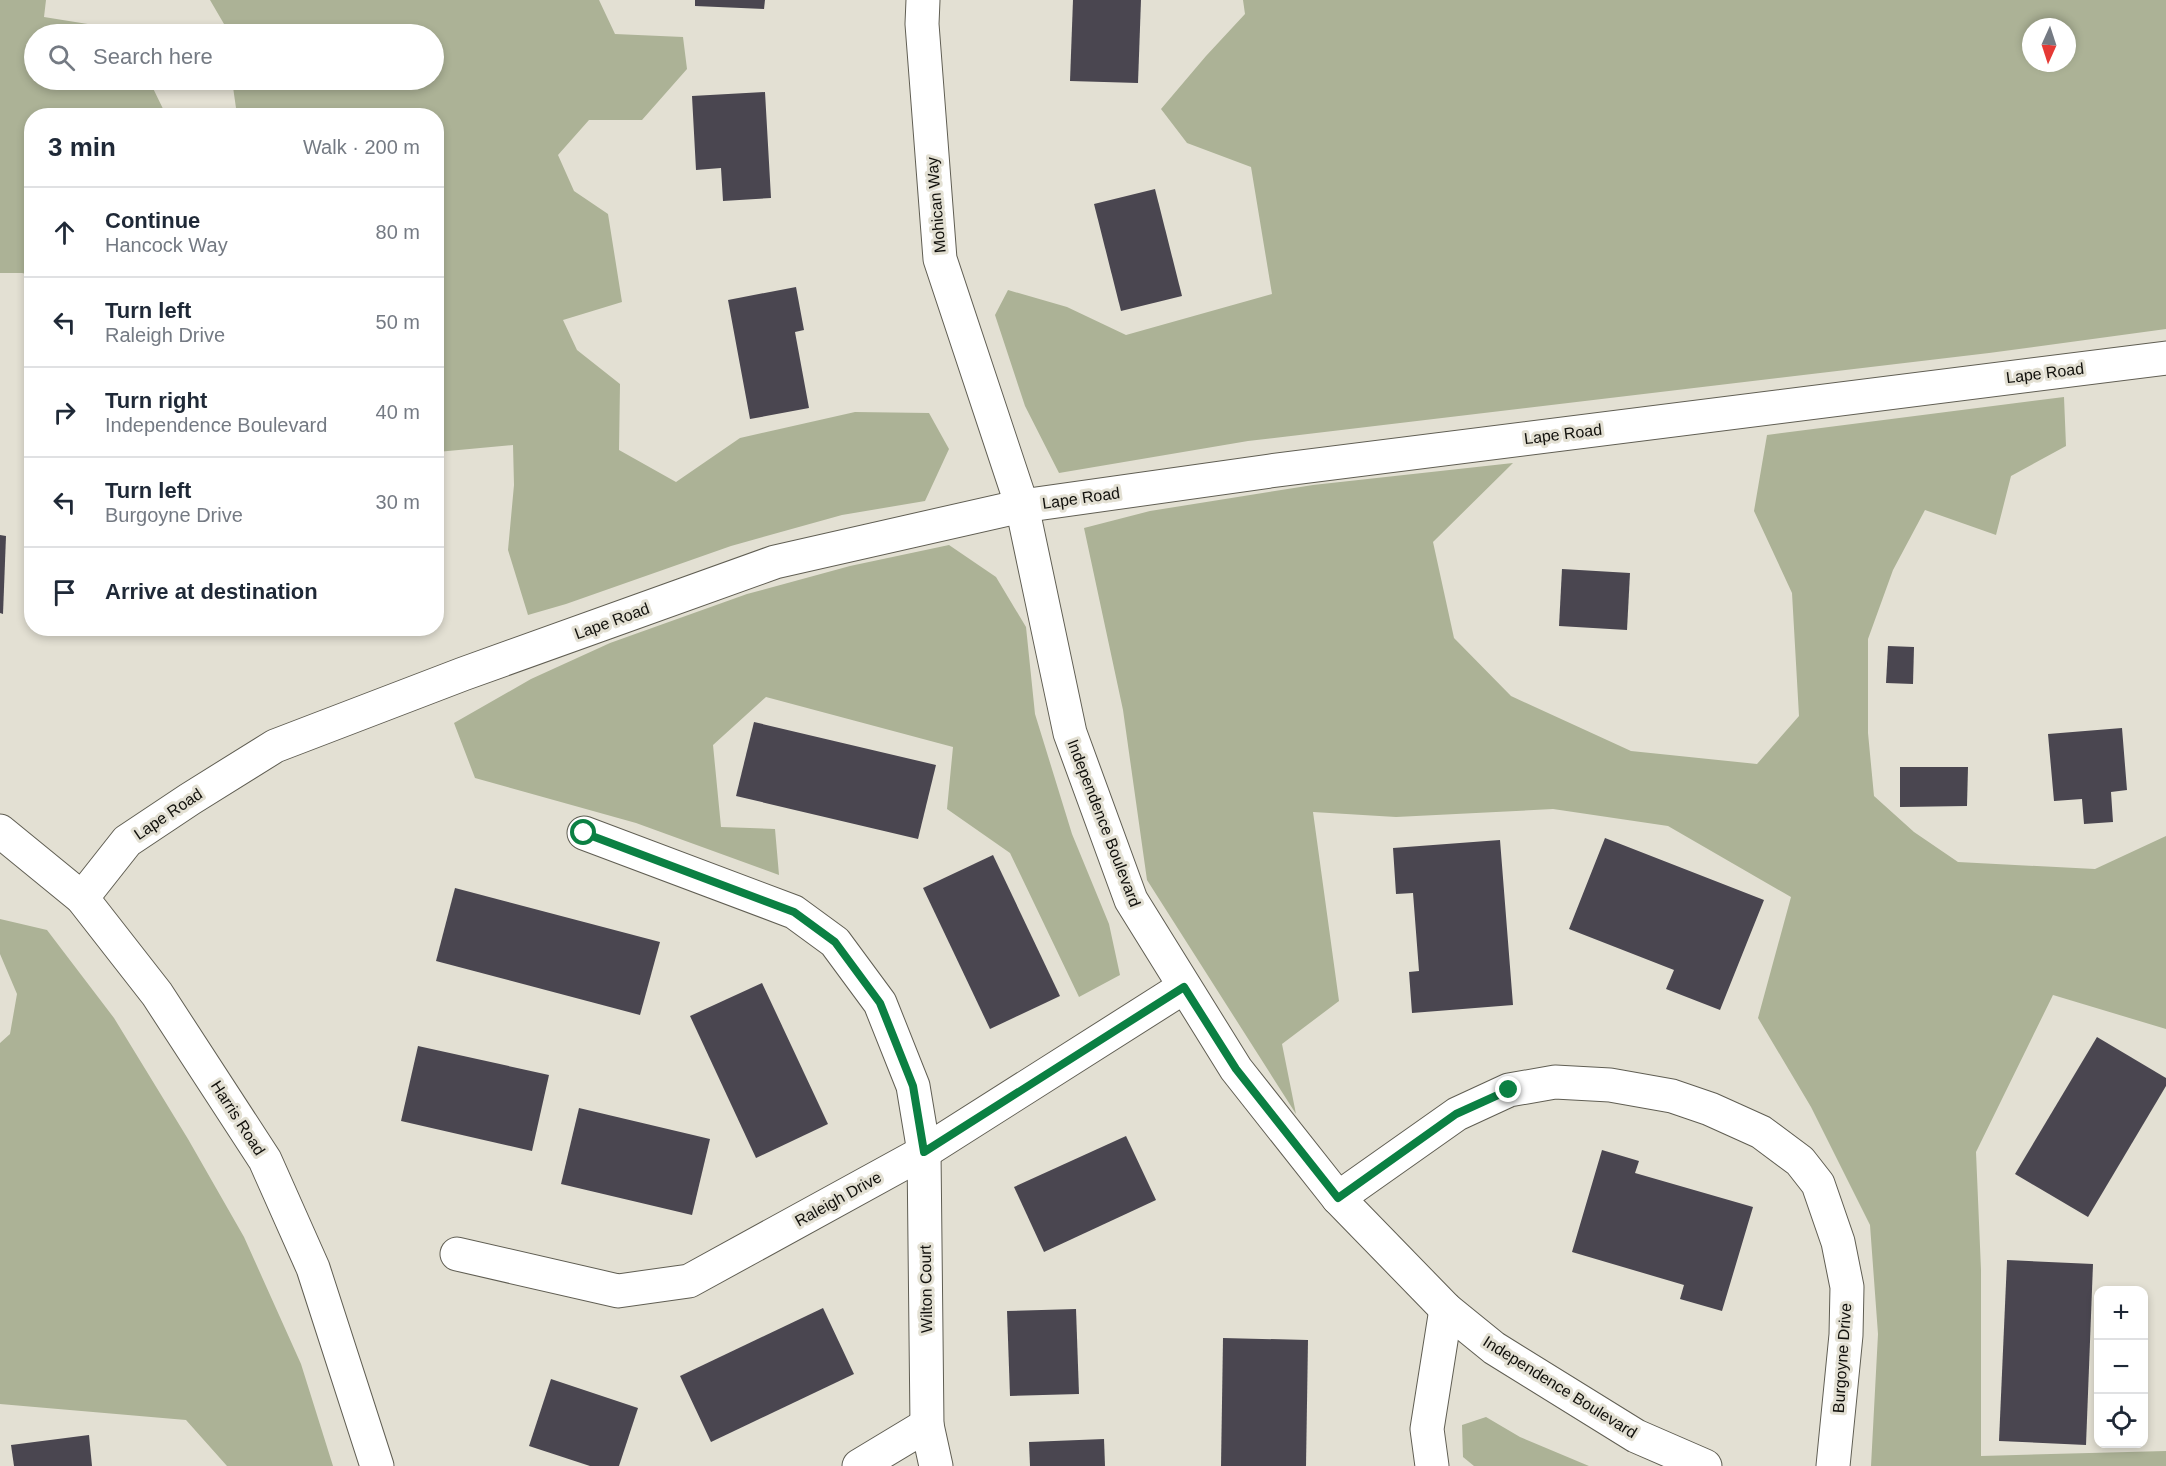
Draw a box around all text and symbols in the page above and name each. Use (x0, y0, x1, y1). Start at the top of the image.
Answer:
north arrow (2022, 18, 2076, 72)
search box (24, 24, 444, 90)
icon: search (45, 41, 78, 74)
text: Search here (93, 44, 213, 69)
text: 3 min (48, 132, 116, 162)
text: Walk · 200 m (303, 136, 420, 158)
street label: Mohican Way (923, 156, 949, 254)
text: Continue (105, 208, 200, 233)
icon: ahead (48, 216, 81, 249)
text: 80 m (376, 221, 420, 243)
text: Hancock Way (105, 234, 228, 256)
text: Turn left (105, 298, 191, 323)
icon: left (48, 306, 81, 339)
text: 50 m (376, 311, 420, 333)
text: Raleigh Drive (105, 324, 225, 346)
street label: Lape Road (2005, 360, 2085, 386)
text: Turn right (105, 388, 207, 413)
icon: right (48, 396, 81, 429)
text: 40 m (376, 401, 420, 423)
text: Independence Boulevard (105, 414, 327, 436)
street label: Lape Road (1523, 421, 1603, 447)
text: Turn left (105, 478, 191, 503)
street label: Lape Road (1041, 484, 1121, 512)
icon: left (48, 486, 81, 519)
text: 30 m (376, 491, 420, 513)
text: Burgoyne Drive (105, 504, 243, 526)
icon: arrive (48, 576, 81, 609)
text: Arrive at destination (105, 579, 318, 604)
street label: Lape Road (572, 600, 652, 642)
street label: Independence Boulevard (1064, 737, 1144, 909)
street label: Lape Road (131, 785, 205, 843)
route start (570, 819, 596, 845)
route end (1495, 1076, 1521, 1102)
street label: Harris Road (208, 1078, 268, 1158)
street label: Raleigh Drive (792, 1168, 884, 1230)
street label: Wilton Court (917, 1244, 935, 1333)
map controls (2094, 1286, 2148, 1448)
button: + (2094, 1286, 2148, 1340)
street label: Burgoyne Drive (1830, 1302, 1854, 1414)
street label: Independence Boulevard (1480, 1333, 1640, 1441)
button: − (2094, 1340, 2148, 1394)
button: locate (2094, 1394, 2148, 1448)

